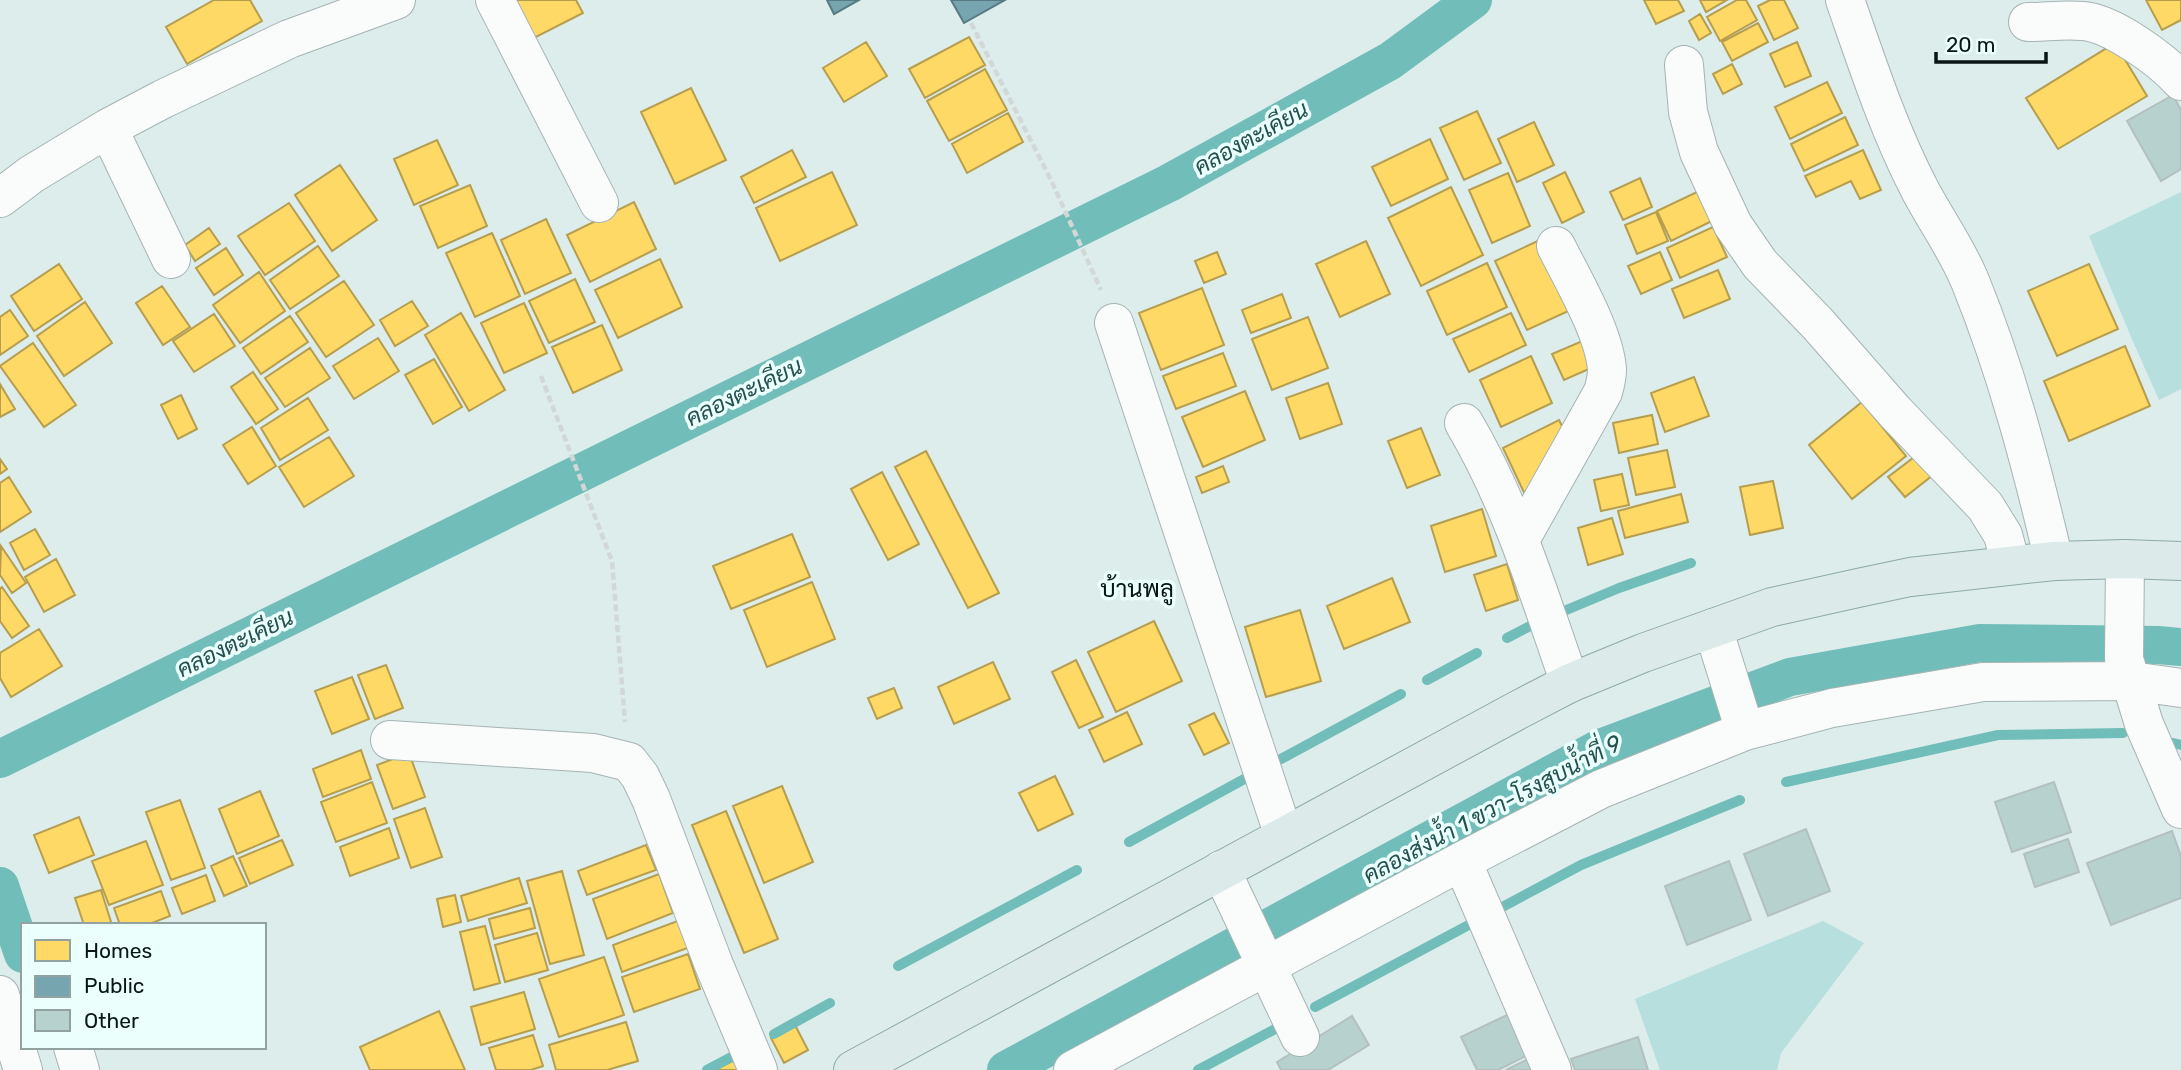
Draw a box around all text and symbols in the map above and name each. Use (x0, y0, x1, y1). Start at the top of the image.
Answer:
scale bar (1936, 21, 2046, 65)
text: 20 m (1946, 32, 1995, 57)
water label: คลองตะเคียน (1189, 94, 1313, 181)
water label: คลองตะเคียน (681, 351, 807, 432)
district label: บ้านพลู (1100, 574, 1174, 606)
water label: คลองตะเคียน (172, 602, 298, 683)
water label: คลองส่งน้ำ 1 ขวา-โรงสูบน้ำที่ 9 (1355, 723, 1628, 892)
legend (21, 923, 266, 1049)
text: Homes (84, 938, 152, 963)
text: Public (84, 973, 144, 998)
text: Other (84, 1008, 139, 1033)

